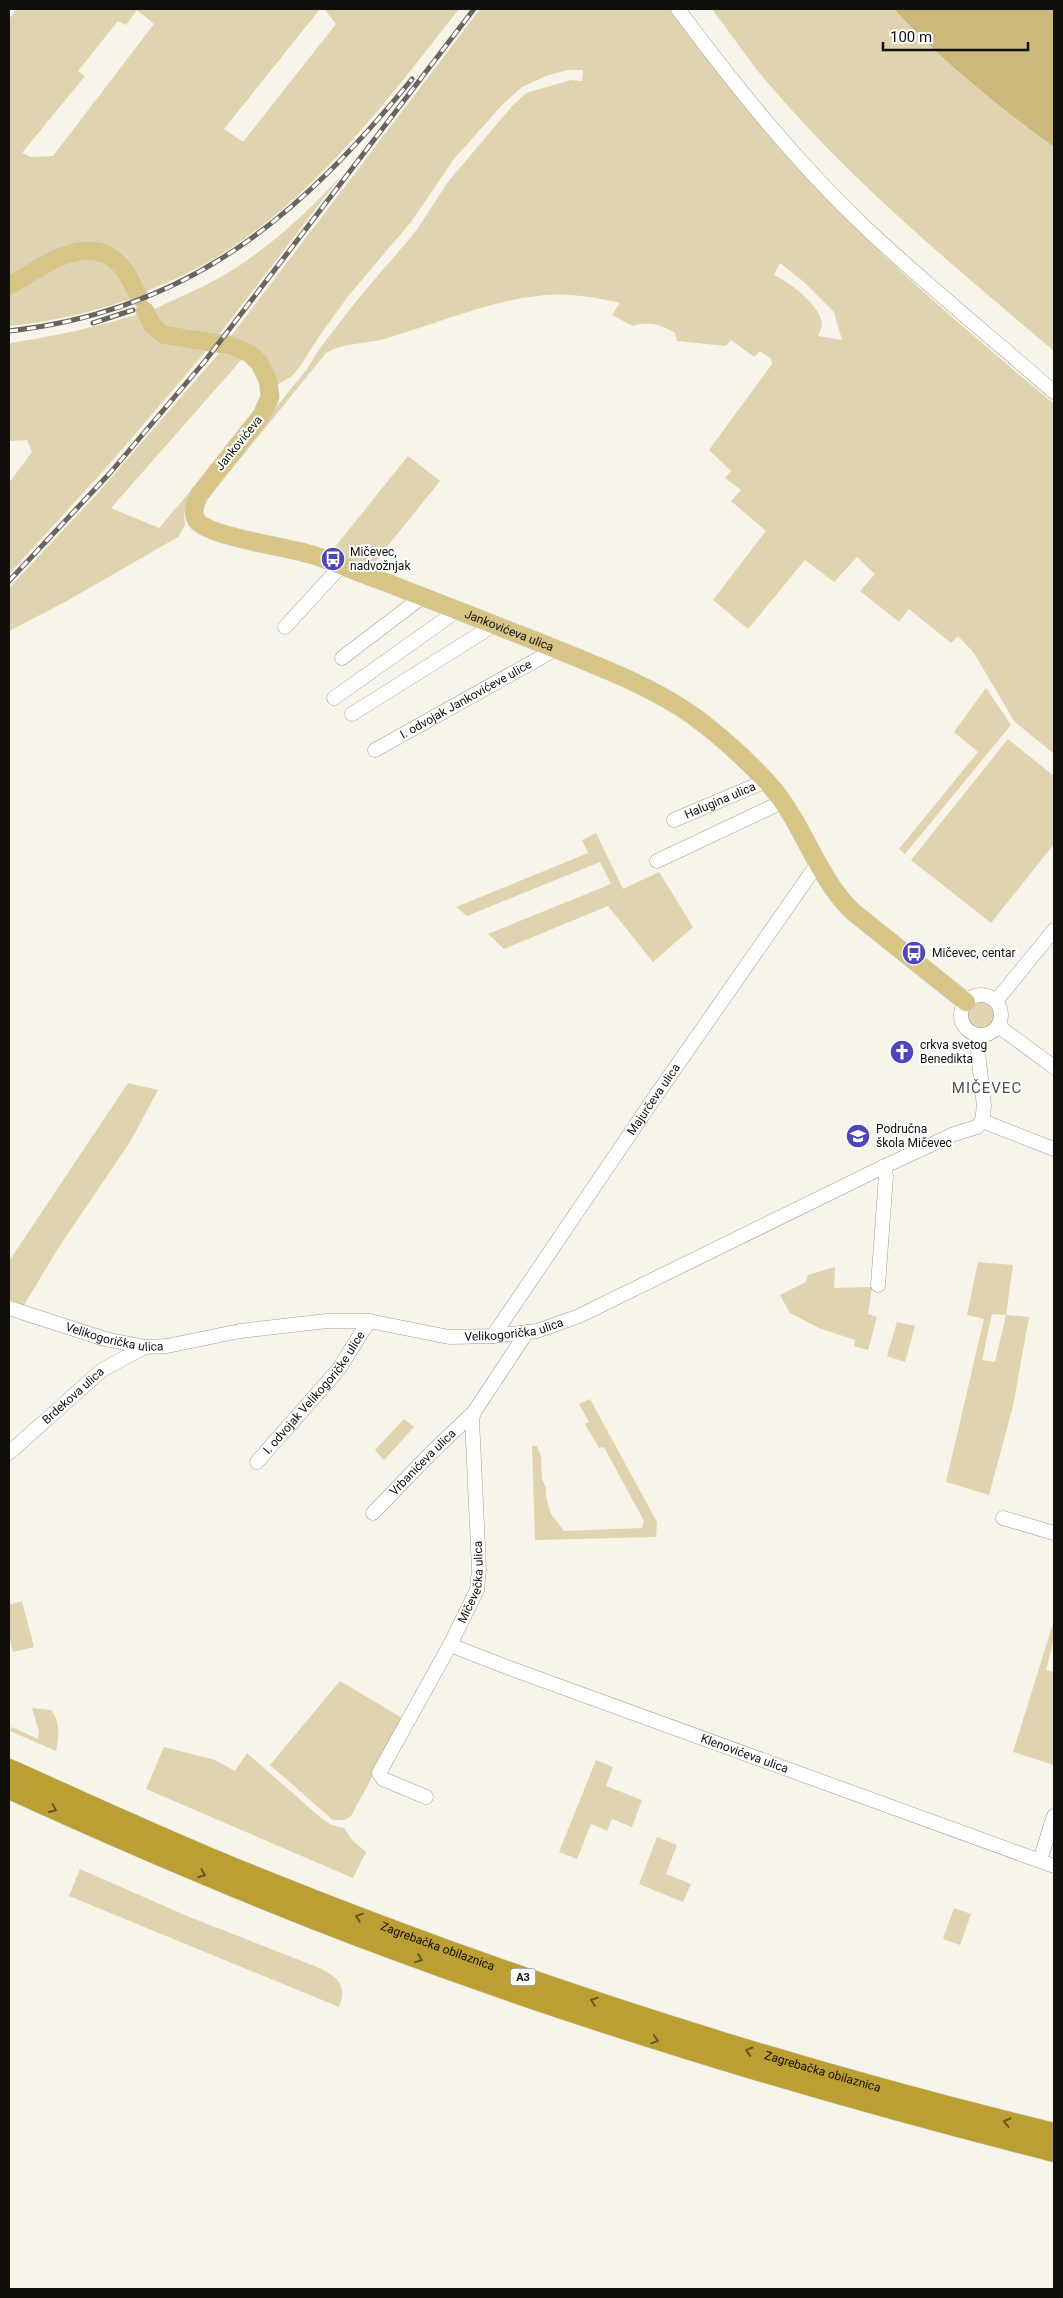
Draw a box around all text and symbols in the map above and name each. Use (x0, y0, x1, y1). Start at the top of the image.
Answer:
scale bar (883, 20, 1028, 52)
text: 100 m (890, 28, 932, 46)
street label: Jankovićeva (213, 413, 265, 473)
place label: Mičevec, nadvožnjak (350, 545, 411, 573)
bus stop icon: Mičevec, nadvožnjak (320, 546, 346, 572)
street label: Jankovićeva ulica (463, 607, 556, 654)
street label: I. odvojak Jankovićeve ulice (398, 657, 534, 742)
street label: Halugina ulica (682, 779, 758, 822)
bus stop icon: Mičevec, centar (901, 940, 927, 966)
place label: Mičevec, centar (932, 946, 1015, 960)
place label: crkva svetog Benedikta (920, 1038, 987, 1066)
church icon: crkva svetog Benedikta (889, 1039, 915, 1065)
street label: Majurčeva ulica (624, 1061, 683, 1138)
district label: MIČEVEC (952, 1079, 1022, 1097)
place label: Područna škola Mičevec (876, 1122, 952, 1150)
school or university icon: Područna škola Mičevec (845, 1123, 871, 1149)
street label: Velikogorička ulica (464, 1315, 565, 1344)
street label: Velikogorička ulica (64, 1320, 164, 1354)
street label: I. odvojak Velikogoričke ulice (260, 1329, 368, 1457)
street label: Brdekova ulica (39, 1365, 107, 1427)
street label: Vrbanićeva ulica (387, 1426, 459, 1498)
street label: Mičevečka ulica (455, 1541, 486, 1625)
street label: Klenovićeva ulica (699, 1731, 790, 1776)
one-way arrow (48, 1803, 57, 1814)
one-way arrow (197, 1868, 206, 1878)
one-way arrow (355, 1913, 364, 1923)
street label: Zagrebačka obilaznica (379, 1919, 497, 1973)
one-way arrow (414, 1953, 422, 1963)
road number: A3 (510, 1968, 536, 1985)
one-way arrow (591, 1997, 599, 2007)
one-way arrow (650, 2034, 659, 2044)
one-way arrow (745, 2046, 754, 2056)
street label: Zagrebačka obilaznica (763, 2048, 882, 2095)
one-way arrow (1002, 2117, 1011, 2128)

